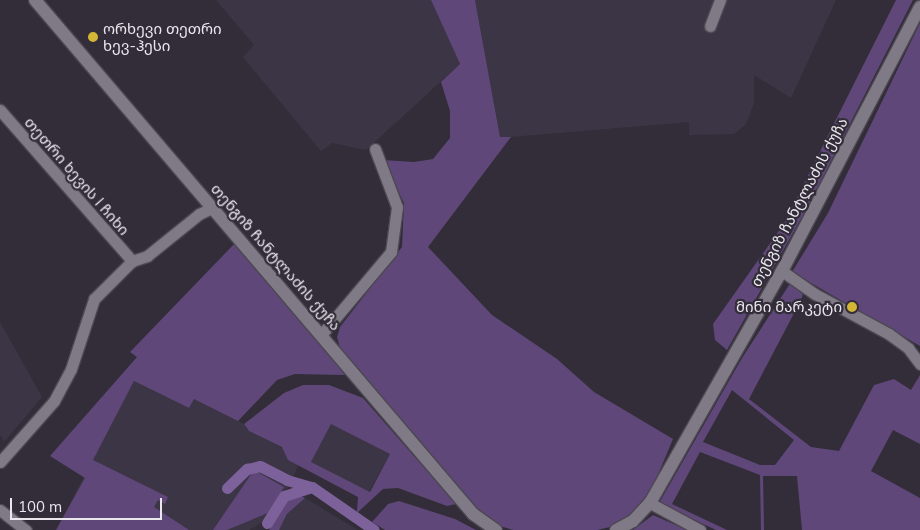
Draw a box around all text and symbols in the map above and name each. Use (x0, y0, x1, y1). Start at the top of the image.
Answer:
place label: ორხევი თეთრი ხევ-ჰესი (103, 19, 222, 54)
marker: ორხევი თეთრი ხევ-ჰესი (87, 31, 99, 43)
street label: თეთრი ხევის I ჩიხი (21, 113, 133, 239)
street label: თენგიზ ჩანტლაძის ქუჩა (747, 114, 851, 290)
street label: თენგიზ ჩანტლაძის ქუჩა (207, 180, 345, 334)
place label: მინი მარკეტი (736, 298, 842, 316)
marker: მინი მარკეტი (846, 301, 858, 313)
scale bar (12, 488, 165, 520)
text: 100 m (18, 497, 62, 516)

